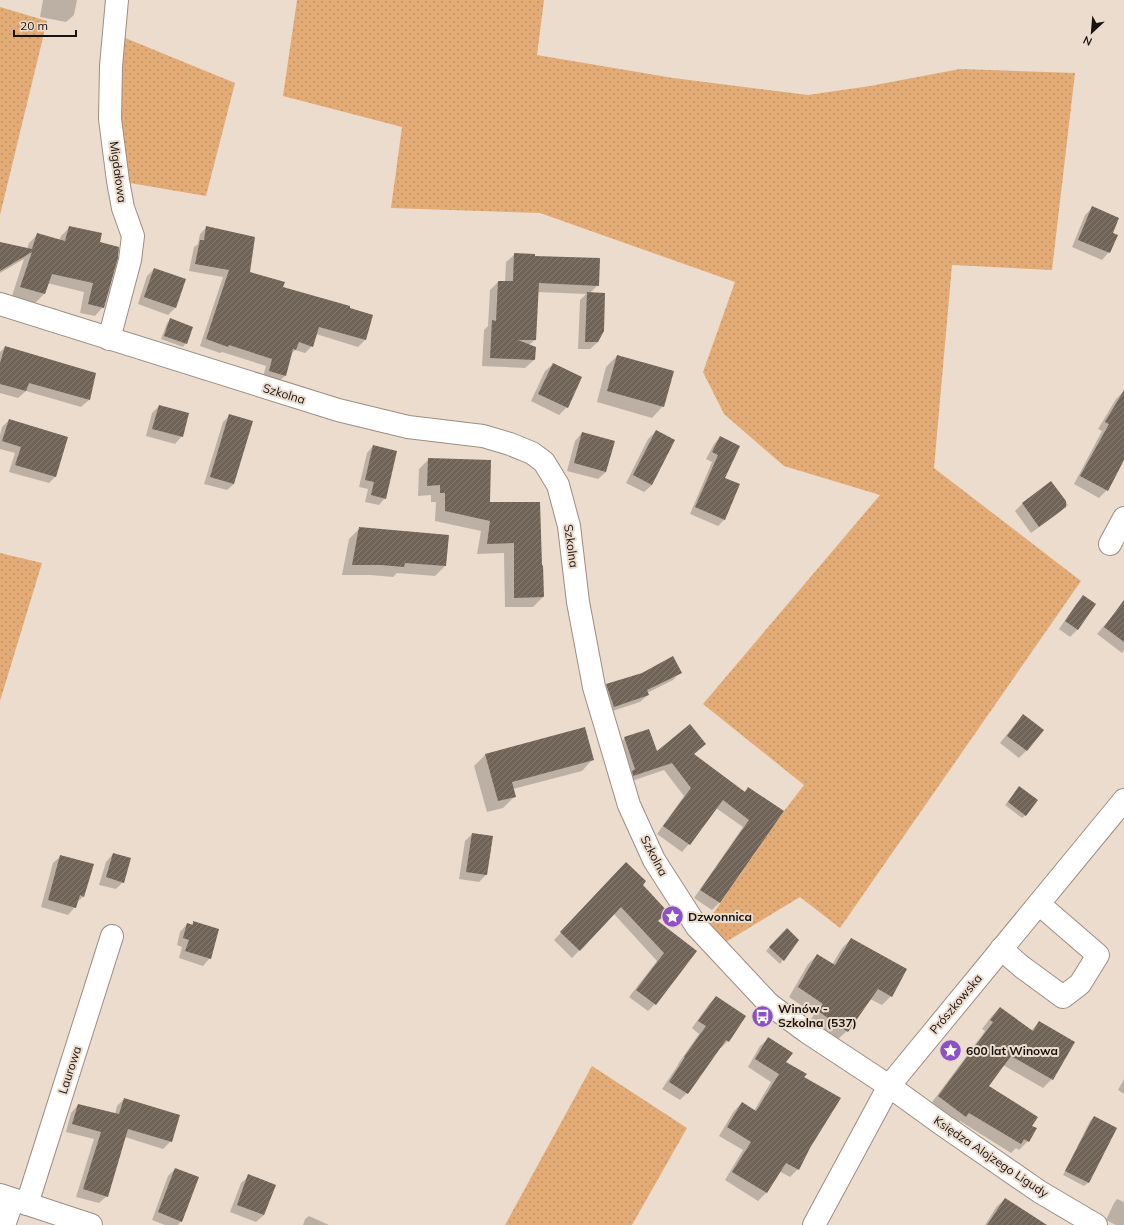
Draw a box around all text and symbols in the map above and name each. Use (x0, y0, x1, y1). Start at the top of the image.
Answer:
scale bar (14, 12, 76, 38)
north arrow (1072, 12, 1112, 52)
text: 20 m (20, 18, 48, 33)
text: N (1081, 33, 1094, 49)
street label: Migdałowa (107, 140, 130, 204)
street label: Szkolna (261, 380, 307, 407)
street label: Szkolna (561, 523, 582, 569)
street label: Szkolna (638, 833, 671, 879)
place icon: Dzwonnica (659, 904, 685, 930)
place label: Dzwonnica (688, 909, 752, 924)
street label: Prószkowska (926, 971, 985, 1037)
place label: Winów - Szkolna (537) (778, 1001, 857, 1030)
bus stop icon: Winów - Szkolna (537) (750, 1003, 776, 1029)
place icon: 600 lat Winowa (938, 1038, 964, 1064)
place label: 600 lat Winowa (966, 1043, 1058, 1058)
street label: Laurowa (55, 1044, 84, 1096)
street label: Księdza Alojzego Ligudy (931, 1113, 1052, 1201)

